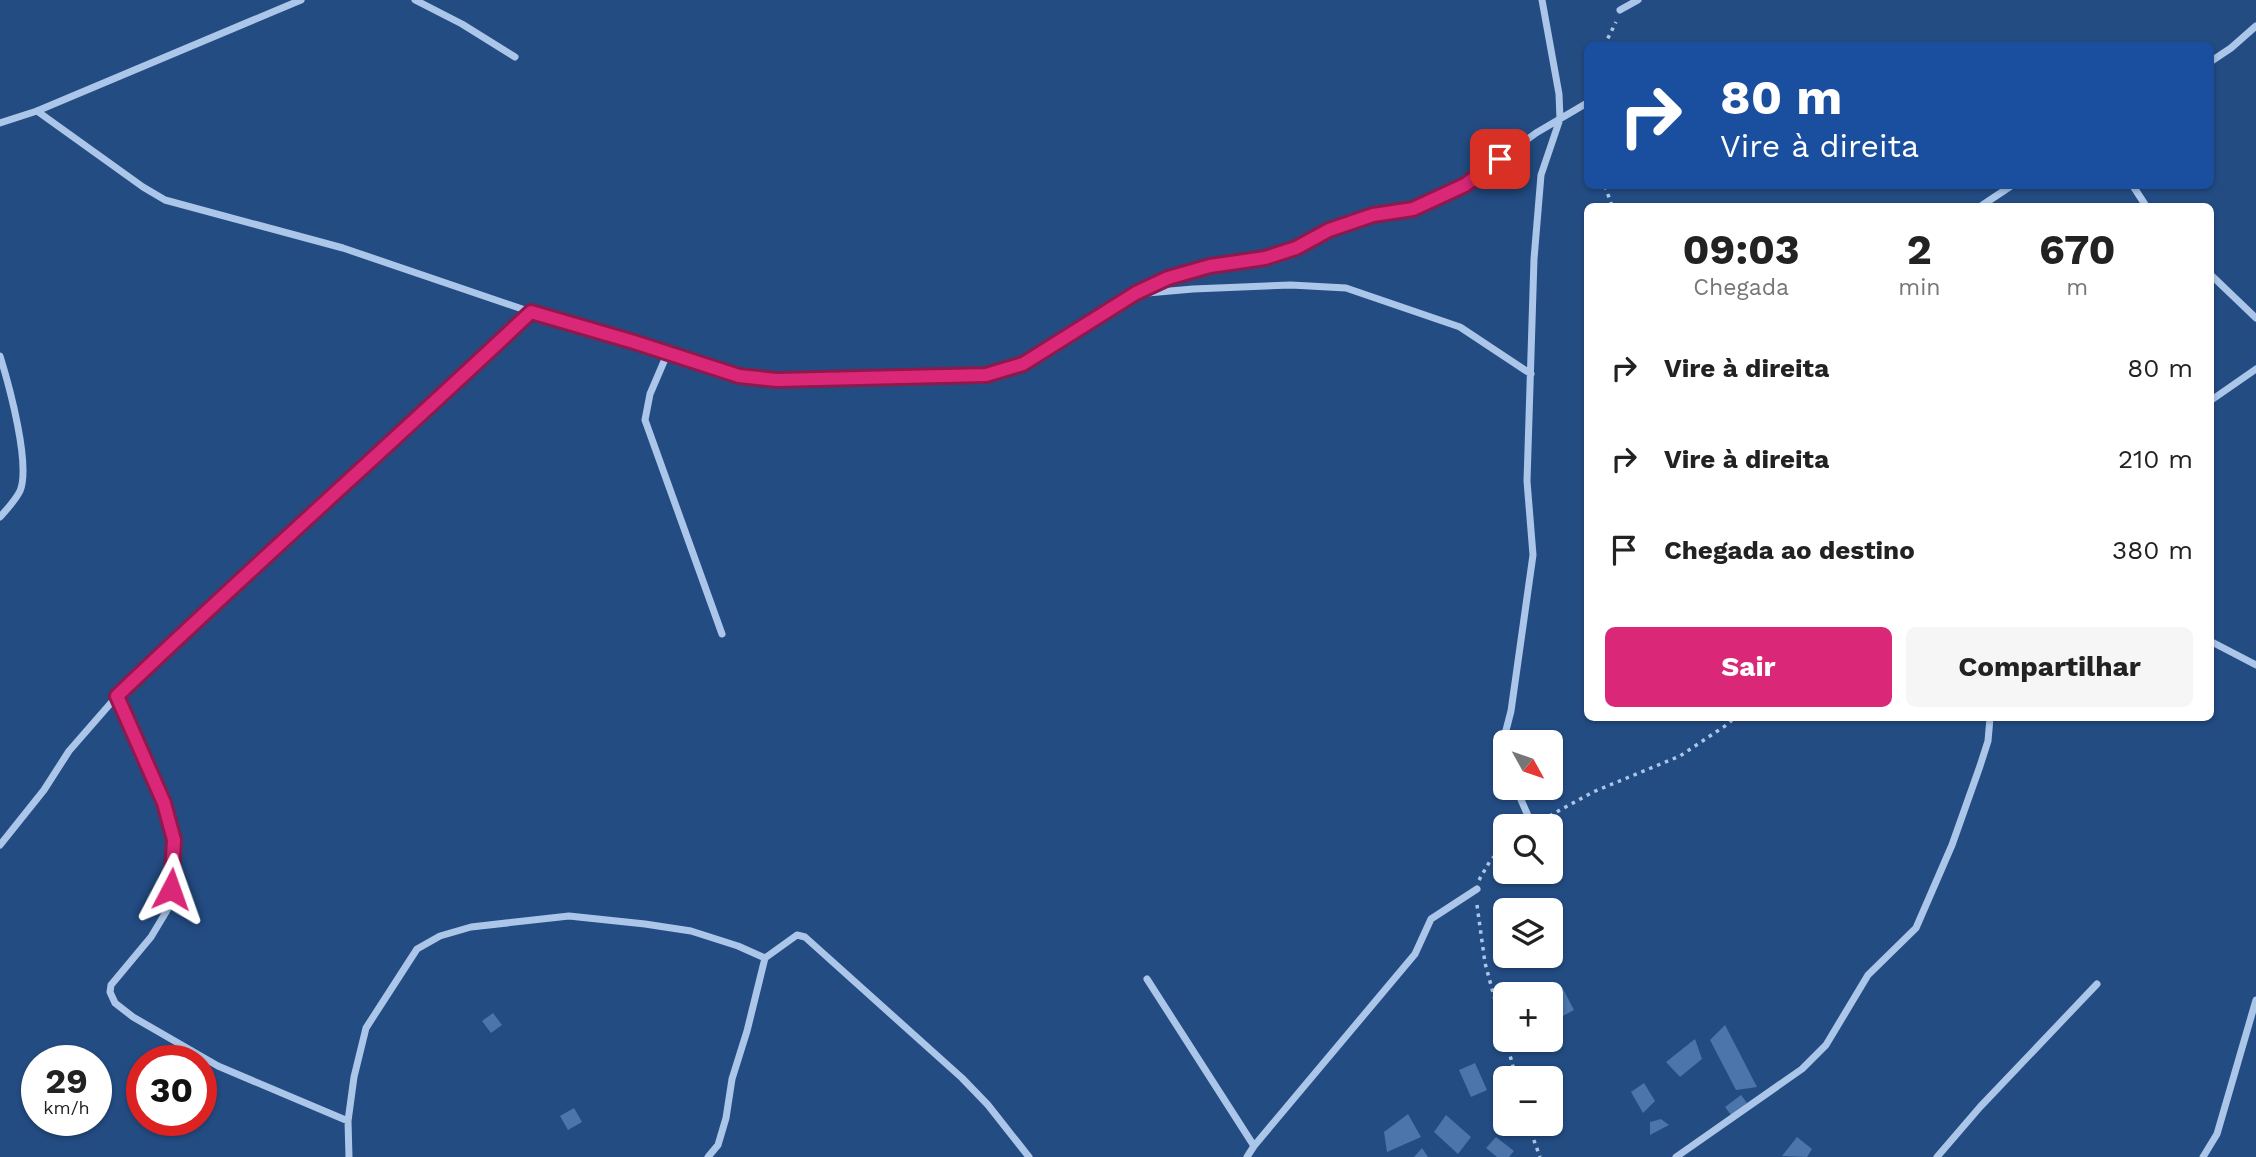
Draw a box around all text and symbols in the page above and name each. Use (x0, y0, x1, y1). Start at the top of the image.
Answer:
text: 80 m (1720, 68, 1842, 126)
icon: right (1605, 70, 1696, 161)
text: Vire à direita (1720, 127, 1919, 165)
pin (1470, 129, 1530, 189)
icon: arrive (1481, 140, 1519, 178)
text: 09:03 (1683, 225, 1800, 274)
text: 2 (1907, 225, 1932, 274)
text: 670 (2039, 225, 2115, 274)
text: Chegada (1693, 274, 1789, 301)
text: min (1898, 274, 1941, 301)
text: m (2066, 274, 2088, 301)
icon: right (1605, 349, 1643, 387)
text: Vire à direita (1664, 353, 1829, 383)
text: 80 m (2127, 353, 2193, 383)
icon: right (1605, 440, 1643, 478)
text: Vire à direita (1664, 444, 1829, 474)
text: 210 m (2118, 444, 2193, 474)
icon: arrive (1605, 531, 1643, 569)
text: Chegada ao destino (1664, 535, 1915, 565)
text: 380 m (2112, 535, 2193, 565)
button: Sair (1605, 627, 1892, 707)
button: Compartilhar (1906, 627, 2193, 707)
north arrow (1493, 730, 1563, 800)
map controls (1493, 730, 1563, 1136)
button: search (1493, 814, 1563, 884)
position arrow (134, 852, 208, 926)
button: layers (1493, 898, 1563, 968)
button: + (1493, 982, 1563, 1052)
speed limit sign: 30 (126, 1045, 217, 1136)
text: 29 (45, 1060, 88, 1102)
button: − (1493, 1066, 1563, 1136)
text: km/h (43, 1097, 90, 1118)

